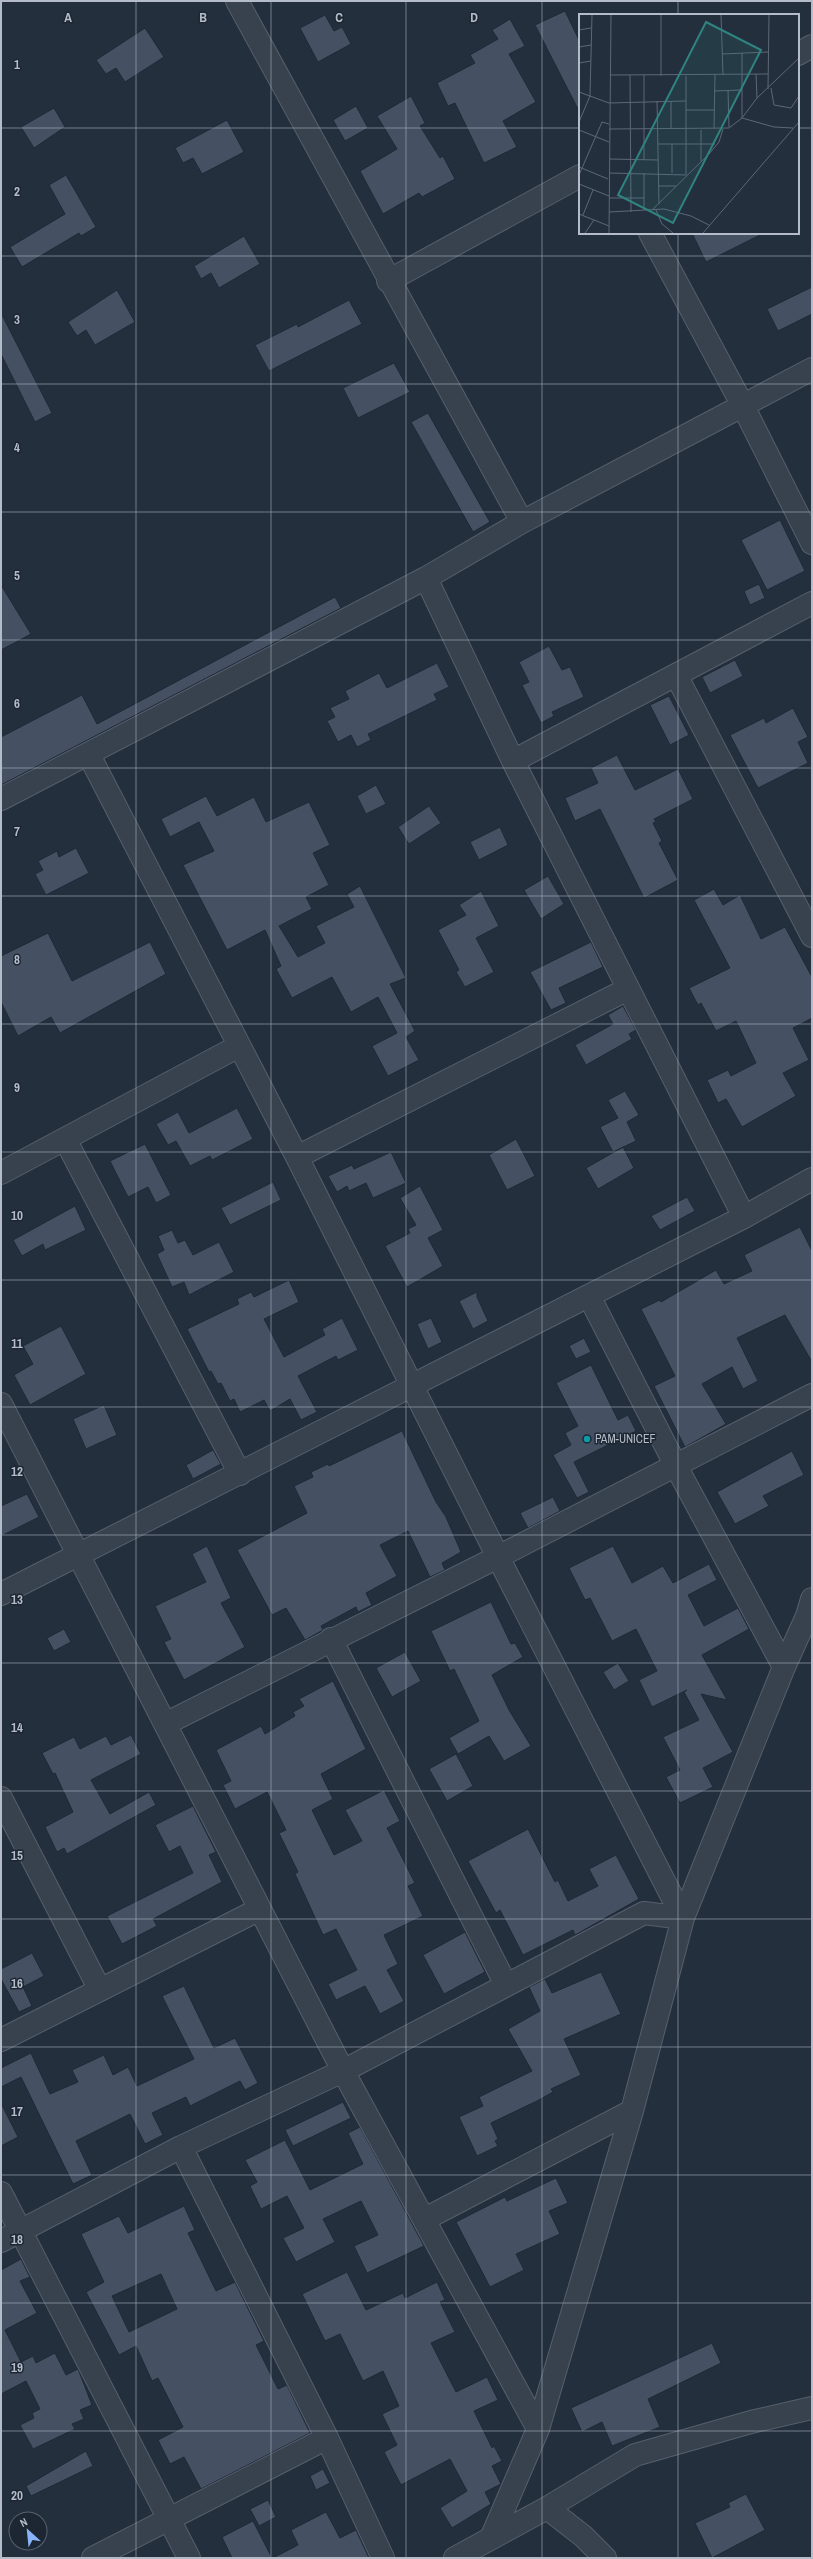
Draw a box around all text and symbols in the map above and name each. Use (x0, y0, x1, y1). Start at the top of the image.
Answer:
text: A (64, 9, 72, 26)
text: B (199, 9, 207, 26)
text: C (335, 9, 343, 26)
text: D (470, 9, 478, 26)
inset map (579, 14, 799, 234)
text: 1 (14, 56, 20, 73)
text: 2 (14, 183, 20, 200)
text: 3 (14, 311, 20, 328)
text: 4 (14, 439, 20, 456)
text: 5 (14, 567, 20, 584)
text: 6 (14, 695, 20, 712)
text: 7 (14, 823, 20, 840)
text: 8 (14, 951, 20, 968)
text: 9 (14, 1079, 20, 1096)
text: 10 (11, 1207, 23, 1224)
text: 11 (11, 1335, 23, 1352)
place label: PAM-UNICEF (595, 1431, 656, 1447)
marker: PAM-UNICEF (582, 1434, 592, 1444)
text: 12 (11, 1463, 23, 1480)
text: 13 (11, 1591, 23, 1608)
text: 14 (11, 1719, 23, 1736)
text: 15 (11, 1847, 23, 1864)
text: 16 (11, 1975, 23, 1992)
text: 17 (11, 2103, 23, 2120)
text: 18 (11, 2231, 23, 2248)
text: 19 (11, 2359, 23, 2376)
text: 20 (11, 2487, 23, 2504)
north arrow (8, 2511, 48, 2551)
text: N (17, 2514, 30, 2530)

